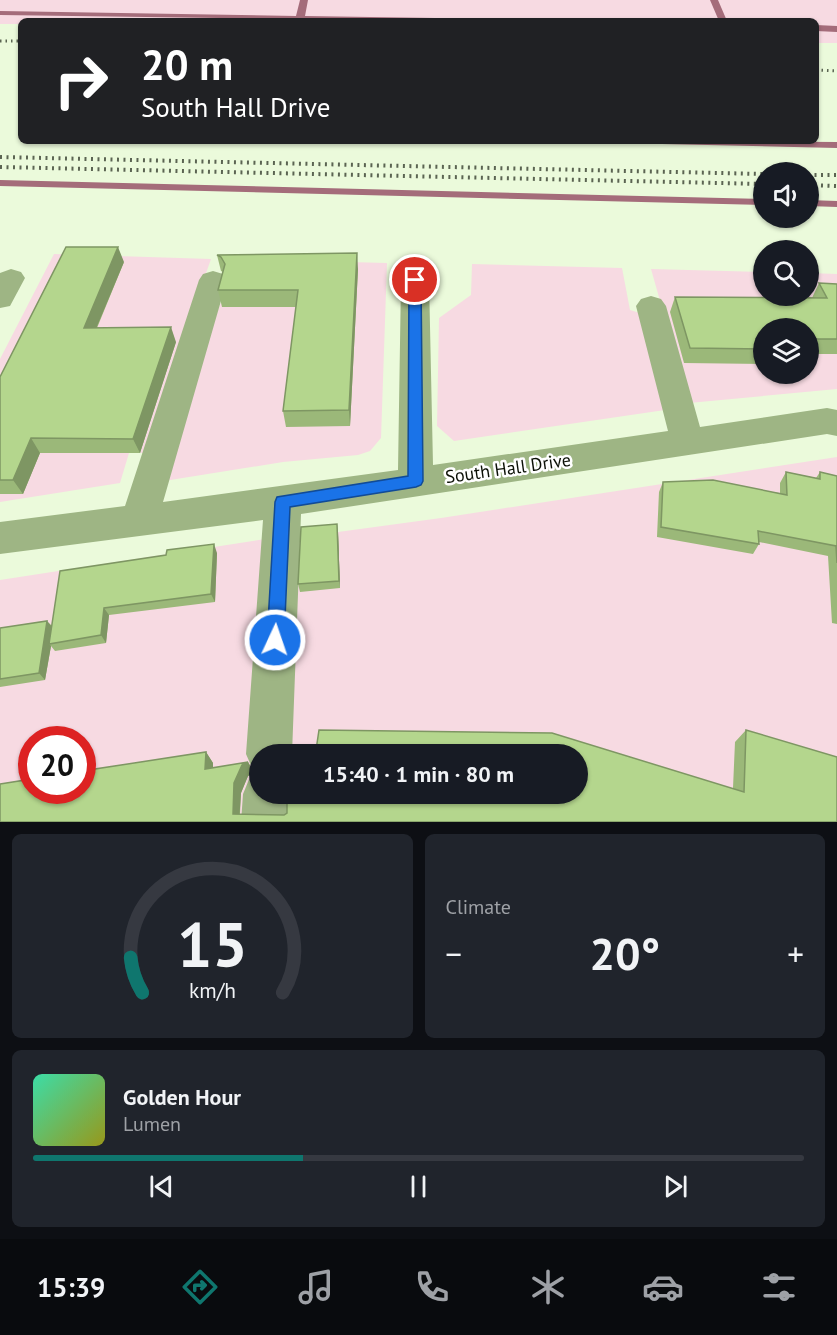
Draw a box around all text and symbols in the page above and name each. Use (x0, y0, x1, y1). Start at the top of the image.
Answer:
text: 20 m (141, 37, 233, 92)
icon: right (42, 42, 120, 120)
text: South Hall Drive (141, 90, 331, 124)
map controls (753, 162, 819, 384)
button: sound (753, 162, 819, 228)
button: search (753, 240, 819, 306)
pin (389, 254, 440, 305)
icon: arrive (398, 263, 431, 296)
button: layers (753, 318, 819, 384)
street label: South Hall Drive (444, 448, 572, 488)
position arrow (243, 608, 307, 672)
speed limit sign: 20 (18, 726, 96, 804)
text: 15:40 · 1 min · 80 m (323, 760, 514, 788)
text: Climate (446, 894, 511, 920)
text: 15 (177, 903, 248, 984)
text: 20° (589, 924, 660, 982)
text: − (446, 932, 462, 975)
text: + (787, 932, 804, 975)
text: km/h (189, 976, 236, 1004)
text: Golden Hour (123, 1083, 241, 1111)
text: Lumen (123, 1111, 181, 1137)
icon: previous (145, 1170, 178, 1203)
icon: pause (402, 1170, 435, 1203)
icon: next (659, 1170, 692, 1203)
icon: directions (179, 1266, 221, 1308)
icon: music (295, 1266, 337, 1308)
icon: phone (411, 1266, 453, 1308)
icon: climate (527, 1266, 569, 1308)
icon: car (642, 1266, 684, 1308)
icon: filters (758, 1266, 800, 1308)
text: 15:39 (37, 1270, 105, 1304)

